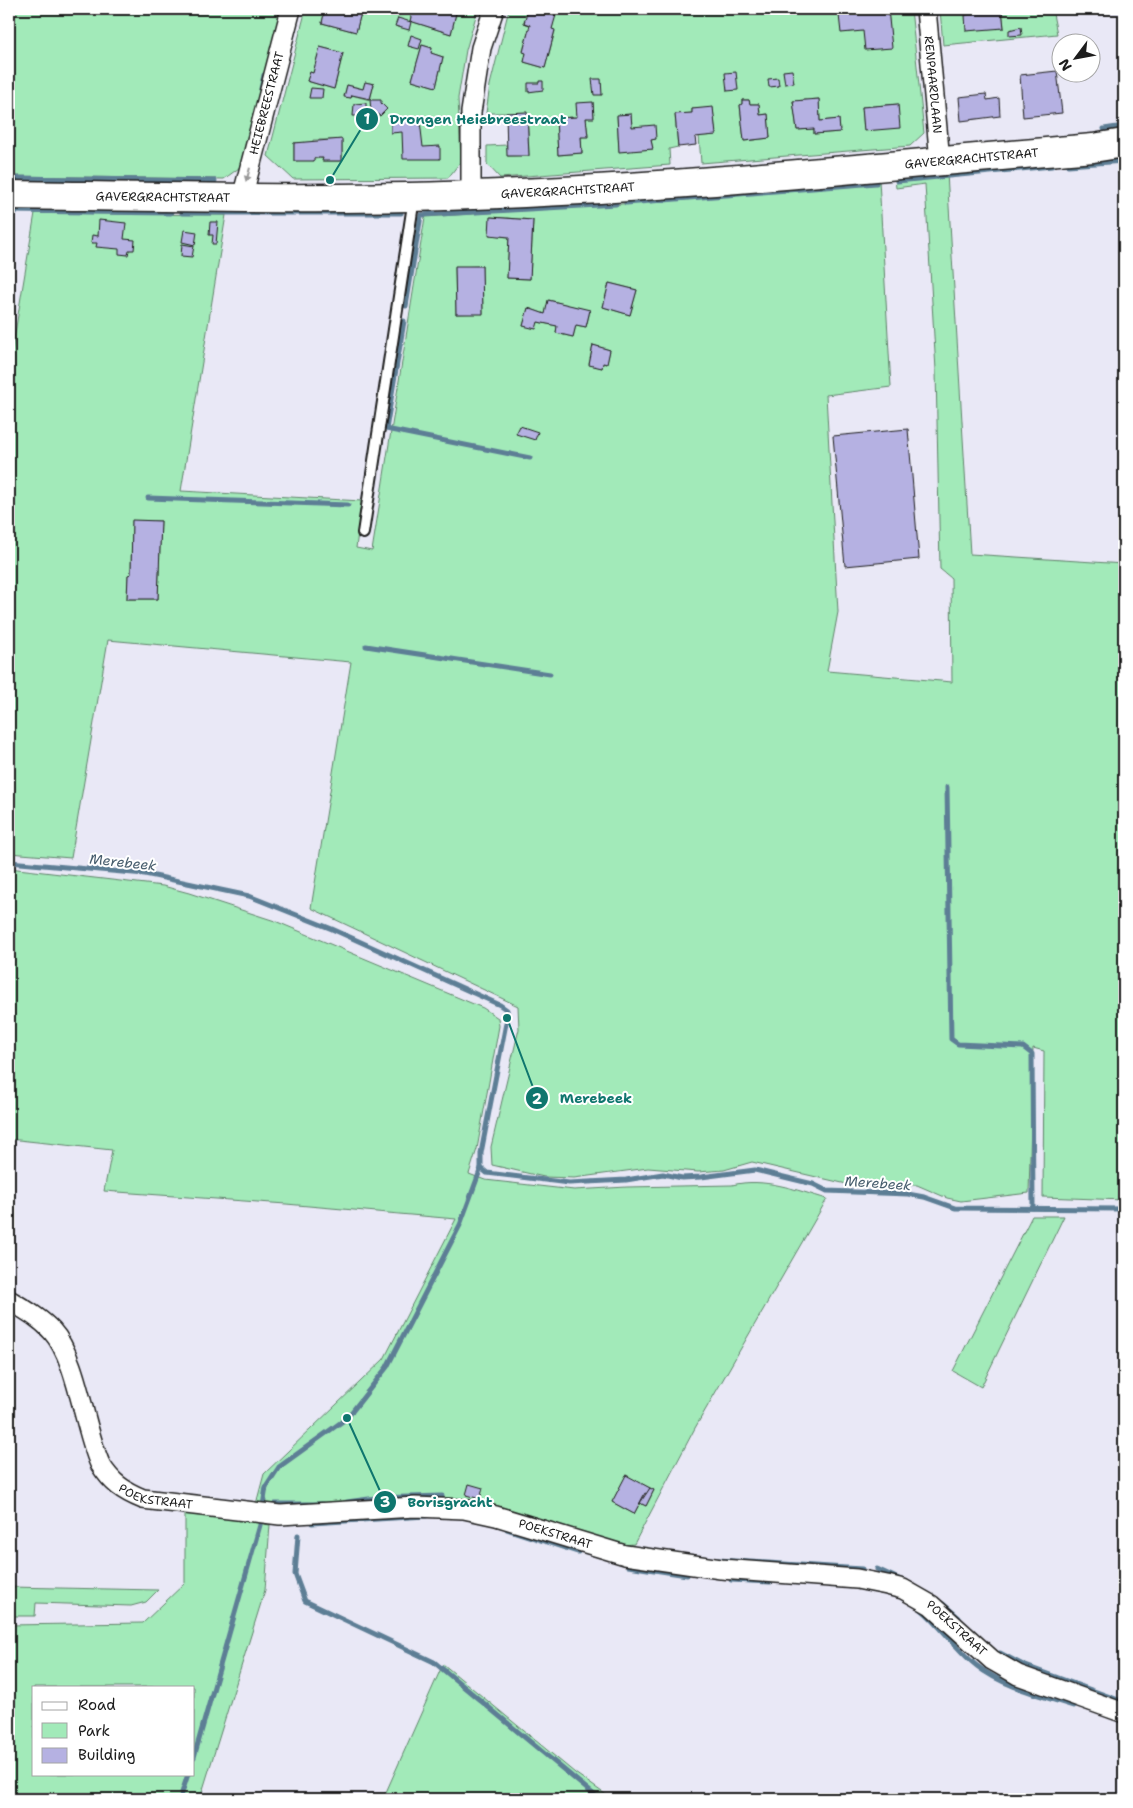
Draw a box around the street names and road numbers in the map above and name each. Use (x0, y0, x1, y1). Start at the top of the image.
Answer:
street label: RENPAARDLAAN (921, 35, 945, 134)
street label: HEIEBREESTRAAT (246, 49, 288, 157)
street label: GAVERGRACHTSTRAAT (904, 145, 1040, 173)
street label: GAVERGRACHTSTRAAT (500, 179, 636, 202)
street label: GAVERGRACHTSTRAAT (96, 188, 231, 206)
street label: POEKSTRAAT (115, 1480, 194, 1513)
street label: POEKSTRAAT (517, 1515, 595, 1553)
street label: POEKSTRAAT (924, 1596, 991, 1660)

